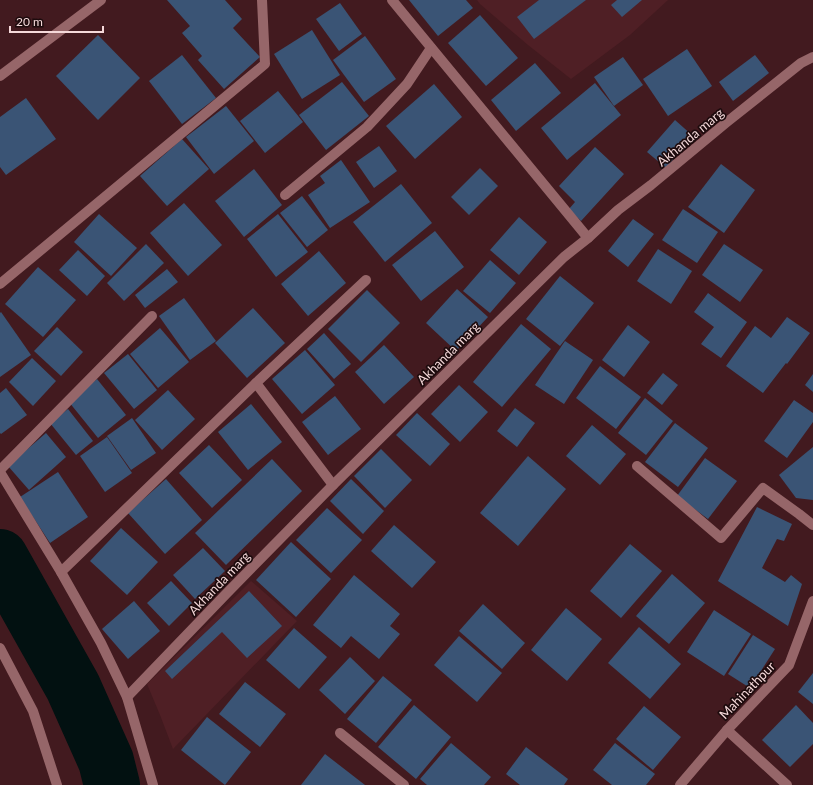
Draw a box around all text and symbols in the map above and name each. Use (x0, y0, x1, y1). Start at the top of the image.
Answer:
scale bar (10, 8, 103, 34)
text: 20 m (16, 14, 43, 29)
street label: Akhanda marg (653, 104, 727, 169)
street label: Akhanda marg (413, 318, 483, 388)
street label: Akhanda marg (185, 548, 253, 618)
street label: Mahinathpur (716, 658, 778, 722)

